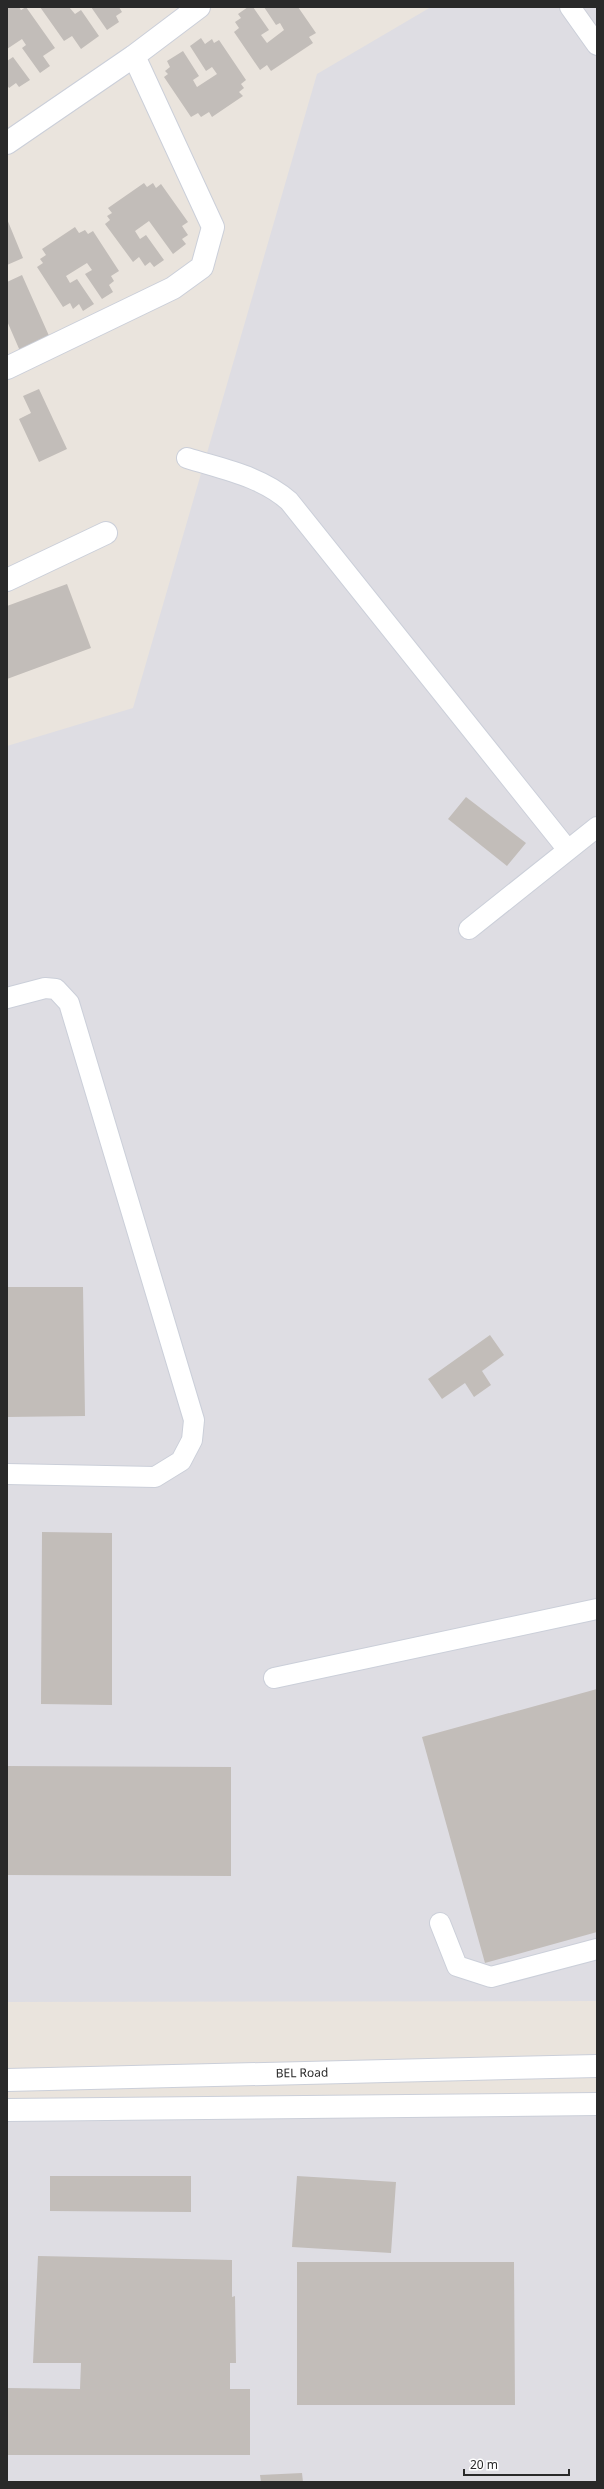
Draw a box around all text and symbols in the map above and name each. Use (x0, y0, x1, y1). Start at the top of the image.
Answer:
street label: BEL Road (275, 2064, 328, 2081)
scale bar (464, 2451, 569, 2477)
text: 20 m (470, 2456, 498, 2473)

